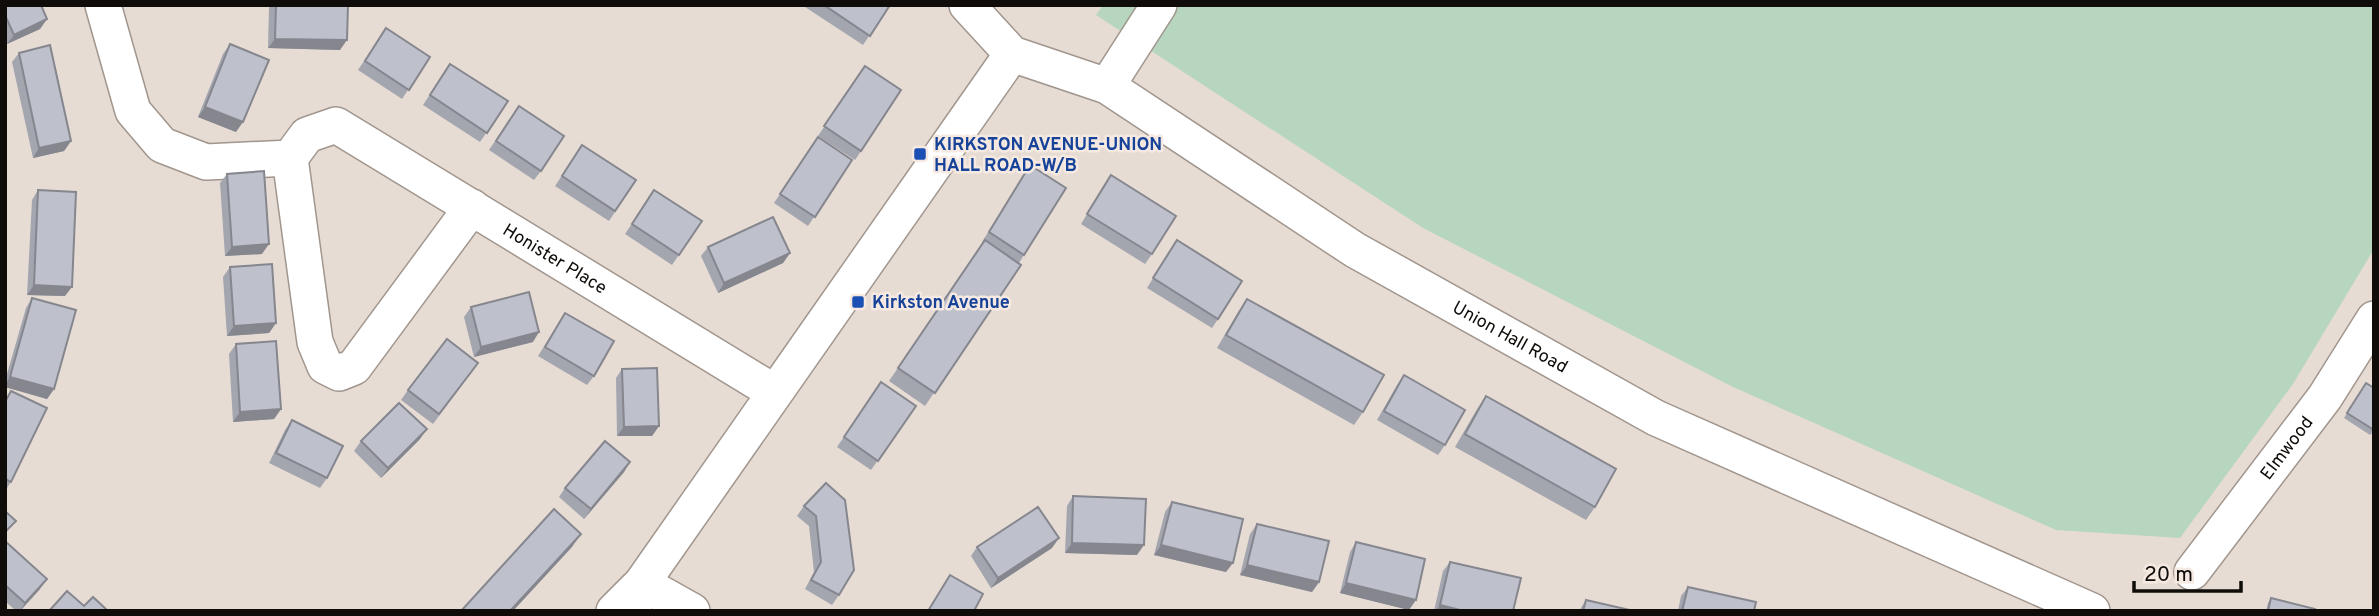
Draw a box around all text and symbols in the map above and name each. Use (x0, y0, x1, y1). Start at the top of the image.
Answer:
place label: KIRKSTON AVENUE-UNION HALL ROAD-W/B (934, 134, 1162, 178)
marker: KIRKSTON AVENUE-UNION HALL ROAD-W/B (912, 146, 928, 162)
street label: Honister Place (498, 219, 611, 300)
place label: Kirkston Avenue (872, 292, 1010, 315)
marker: Kirkston Avenue (850, 294, 866, 310)
street label: Union Hall Road (1448, 297, 1571, 379)
street label: Elmwood (2256, 412, 2319, 485)
scale bar (2134, 550, 2241, 594)
text: 20 m (2144, 562, 2193, 589)

